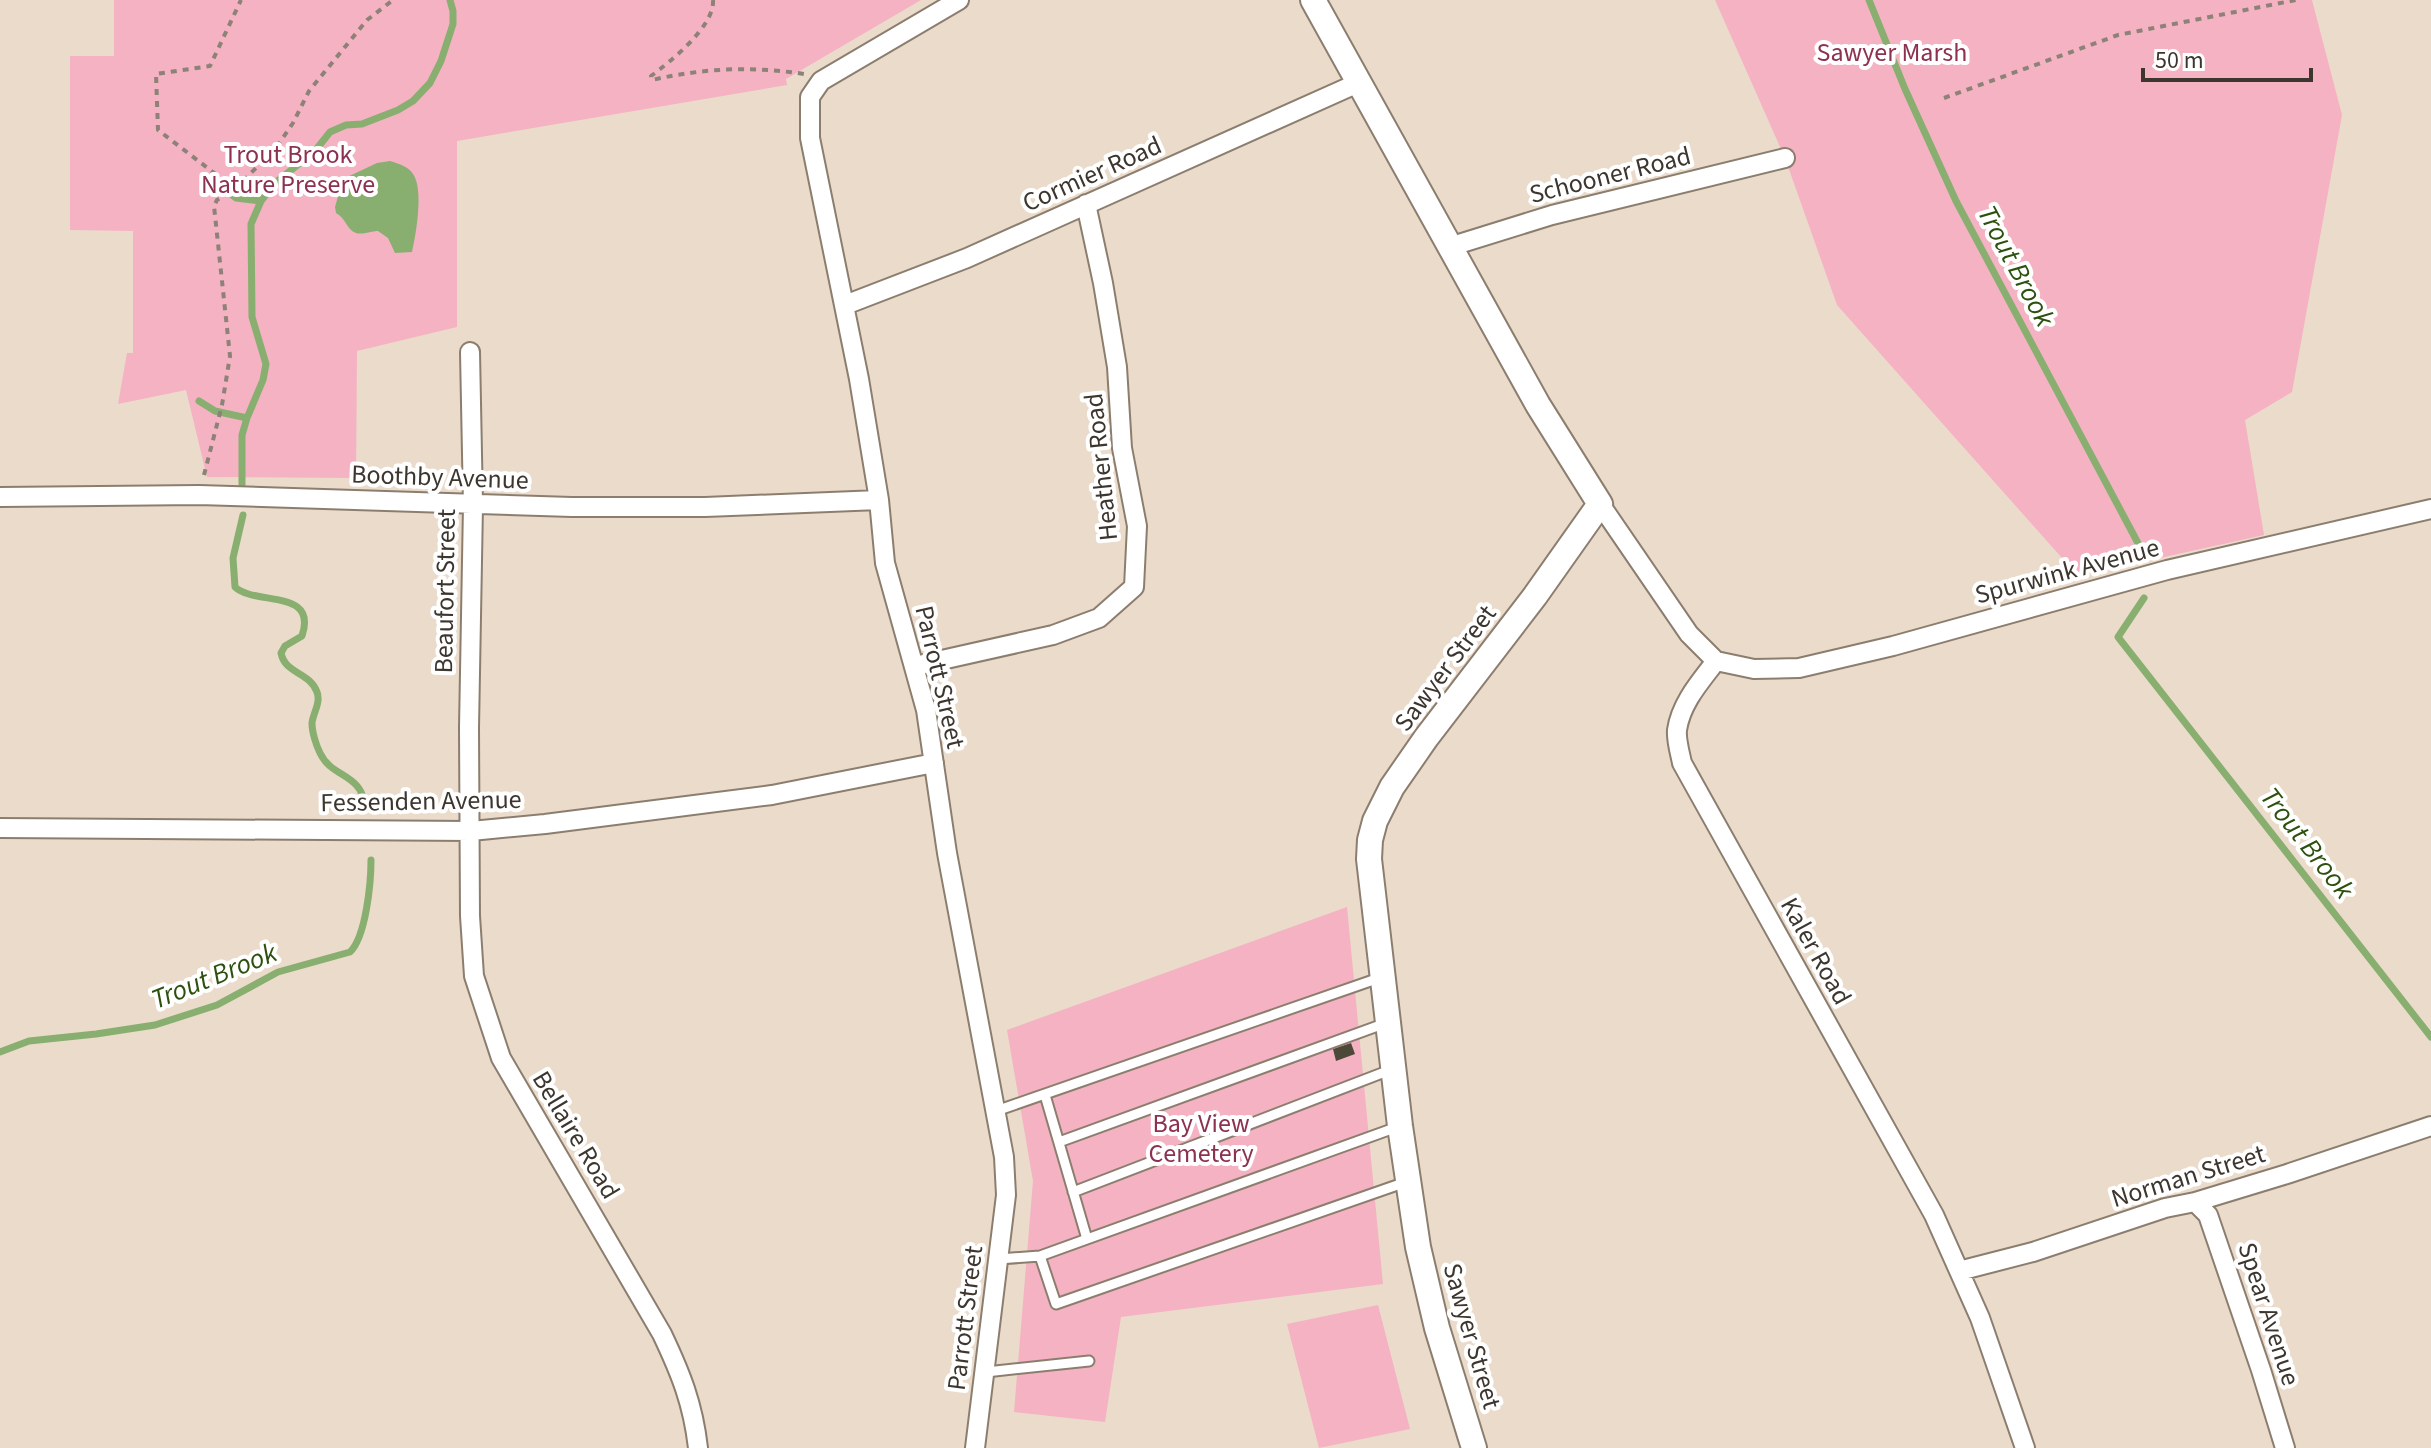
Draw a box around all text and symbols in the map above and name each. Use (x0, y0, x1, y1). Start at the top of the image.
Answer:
scale bar (2143, 32, 2311, 82)
park label: Sawyer Marsh (1817, 34, 1967, 71)
text: 50 m (2155, 43, 2204, 78)
street label: Cormier Road (1016, 127, 1168, 221)
park label: Trout Brook Nature Preserve (201, 136, 375, 203)
street label: Schooner Road (1525, 137, 1695, 213)
water label: Trout Brook (1967, 198, 2065, 334)
street label: Heather Road (1075, 391, 1127, 543)
street label: Boothby Avenue (351, 455, 529, 499)
street label: Beaufort Street (425, 508, 465, 674)
street label: Spurwink Avenue (1971, 529, 2163, 613)
street label: Sawyer Street (1385, 597, 1505, 739)
street label: Parrott Street (906, 602, 974, 752)
water label: Trout Brook (2250, 779, 2364, 908)
street label: Fessenden Avenue (320, 781, 522, 821)
street label: Kaler Road (1771, 891, 1861, 1011)
water label: Trout Brook (145, 932, 283, 1019)
street label: Bellaire Road (523, 1064, 629, 1206)
park label: Bay View Cemetery (1148, 1105, 1254, 1172)
street label: Norman Street (2106, 1135, 2270, 1217)
street label: Spear Avenue (2228, 1238, 2310, 1390)
street label: Parrott Street (938, 1243, 992, 1392)
street label: Sawyer Street (1434, 1259, 1511, 1413)

